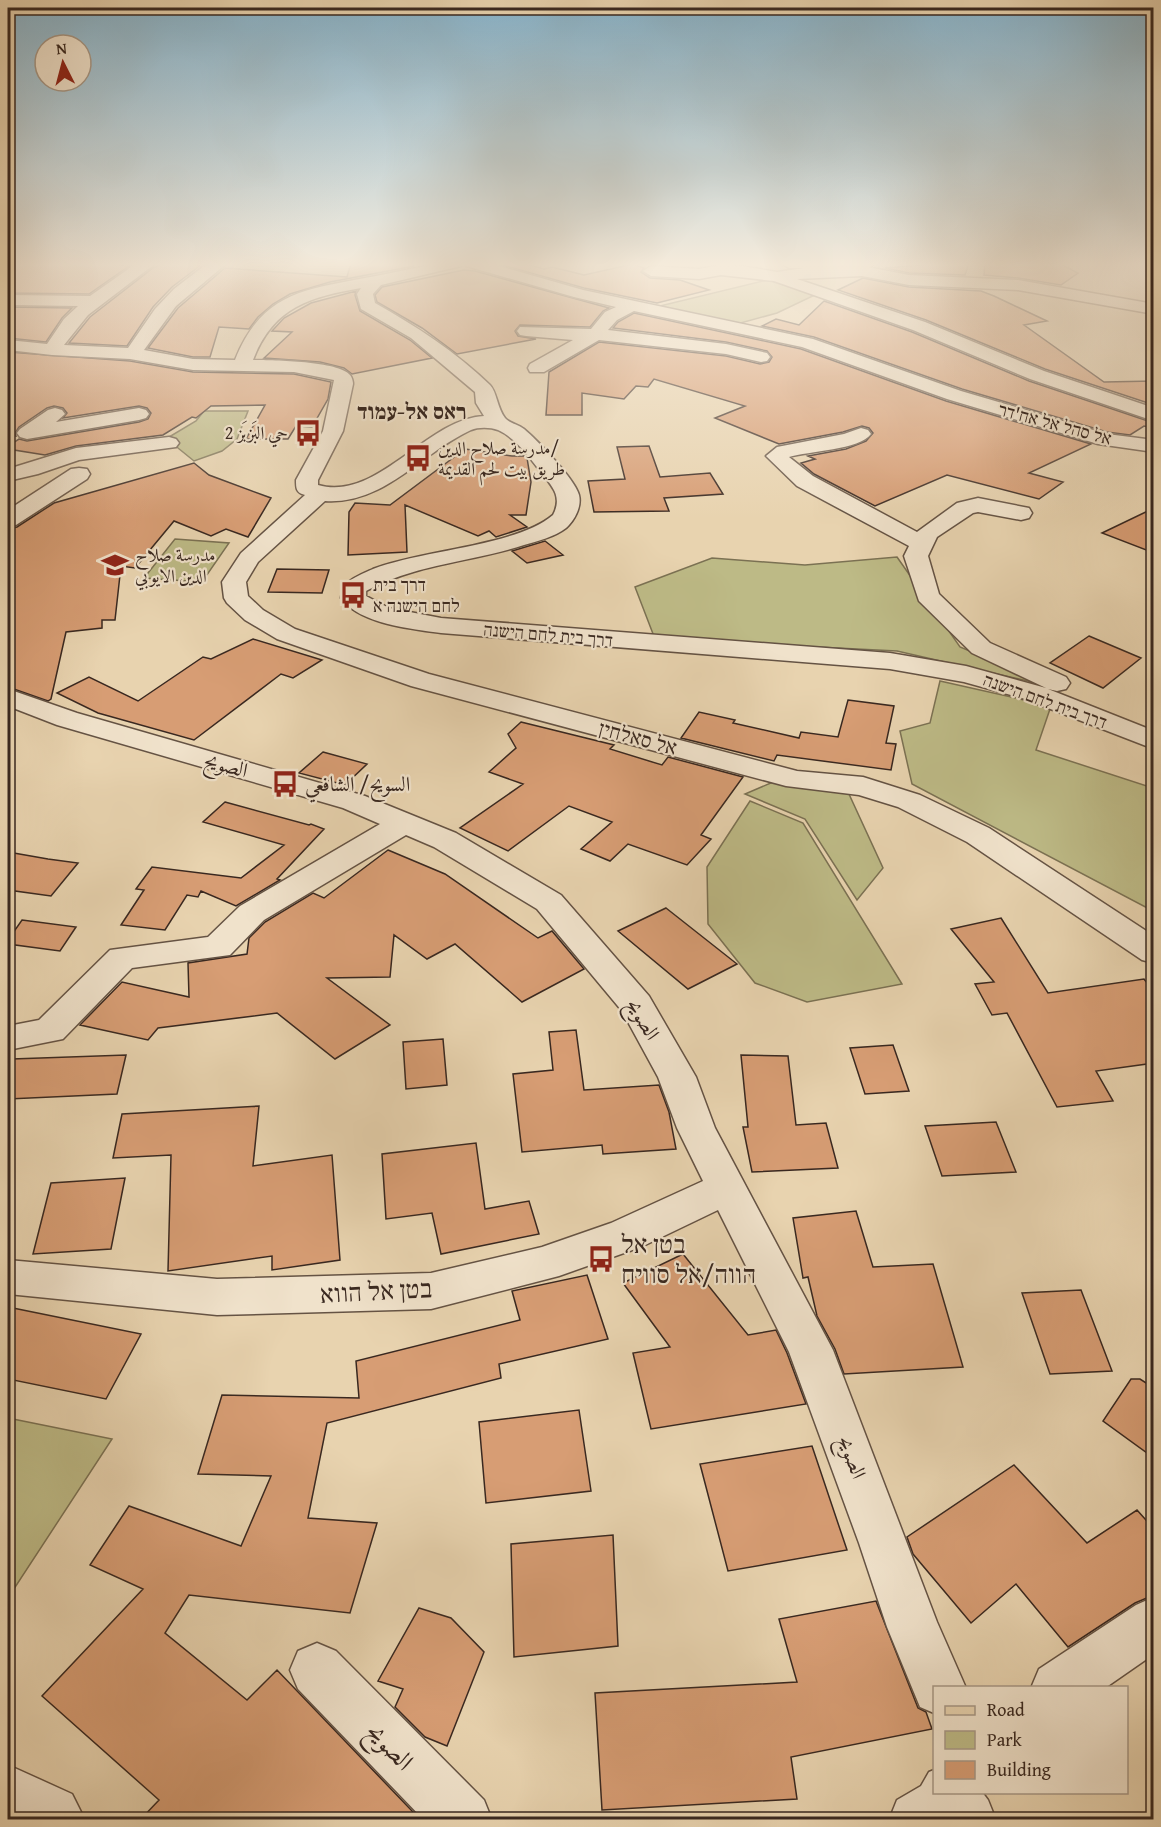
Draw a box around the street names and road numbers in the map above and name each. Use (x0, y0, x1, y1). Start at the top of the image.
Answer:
street label: אל סהל אל אח'דר (995, 395, 1115, 452)
street label: דרך בית לחם הישנה (482, 615, 614, 654)
street label: דרך בית לחם הישנה (979, 666, 1111, 735)
street label: אל סאלחין (596, 712, 681, 763)
street label: الصويح (200, 744, 252, 788)
street label: الصويح (616, 992, 668, 1047)
street label: בטן אל הווא (319, 1268, 433, 1313)
street label: الصويح (827, 1431, 875, 1484)
street label: الصويح (355, 1712, 423, 1781)

